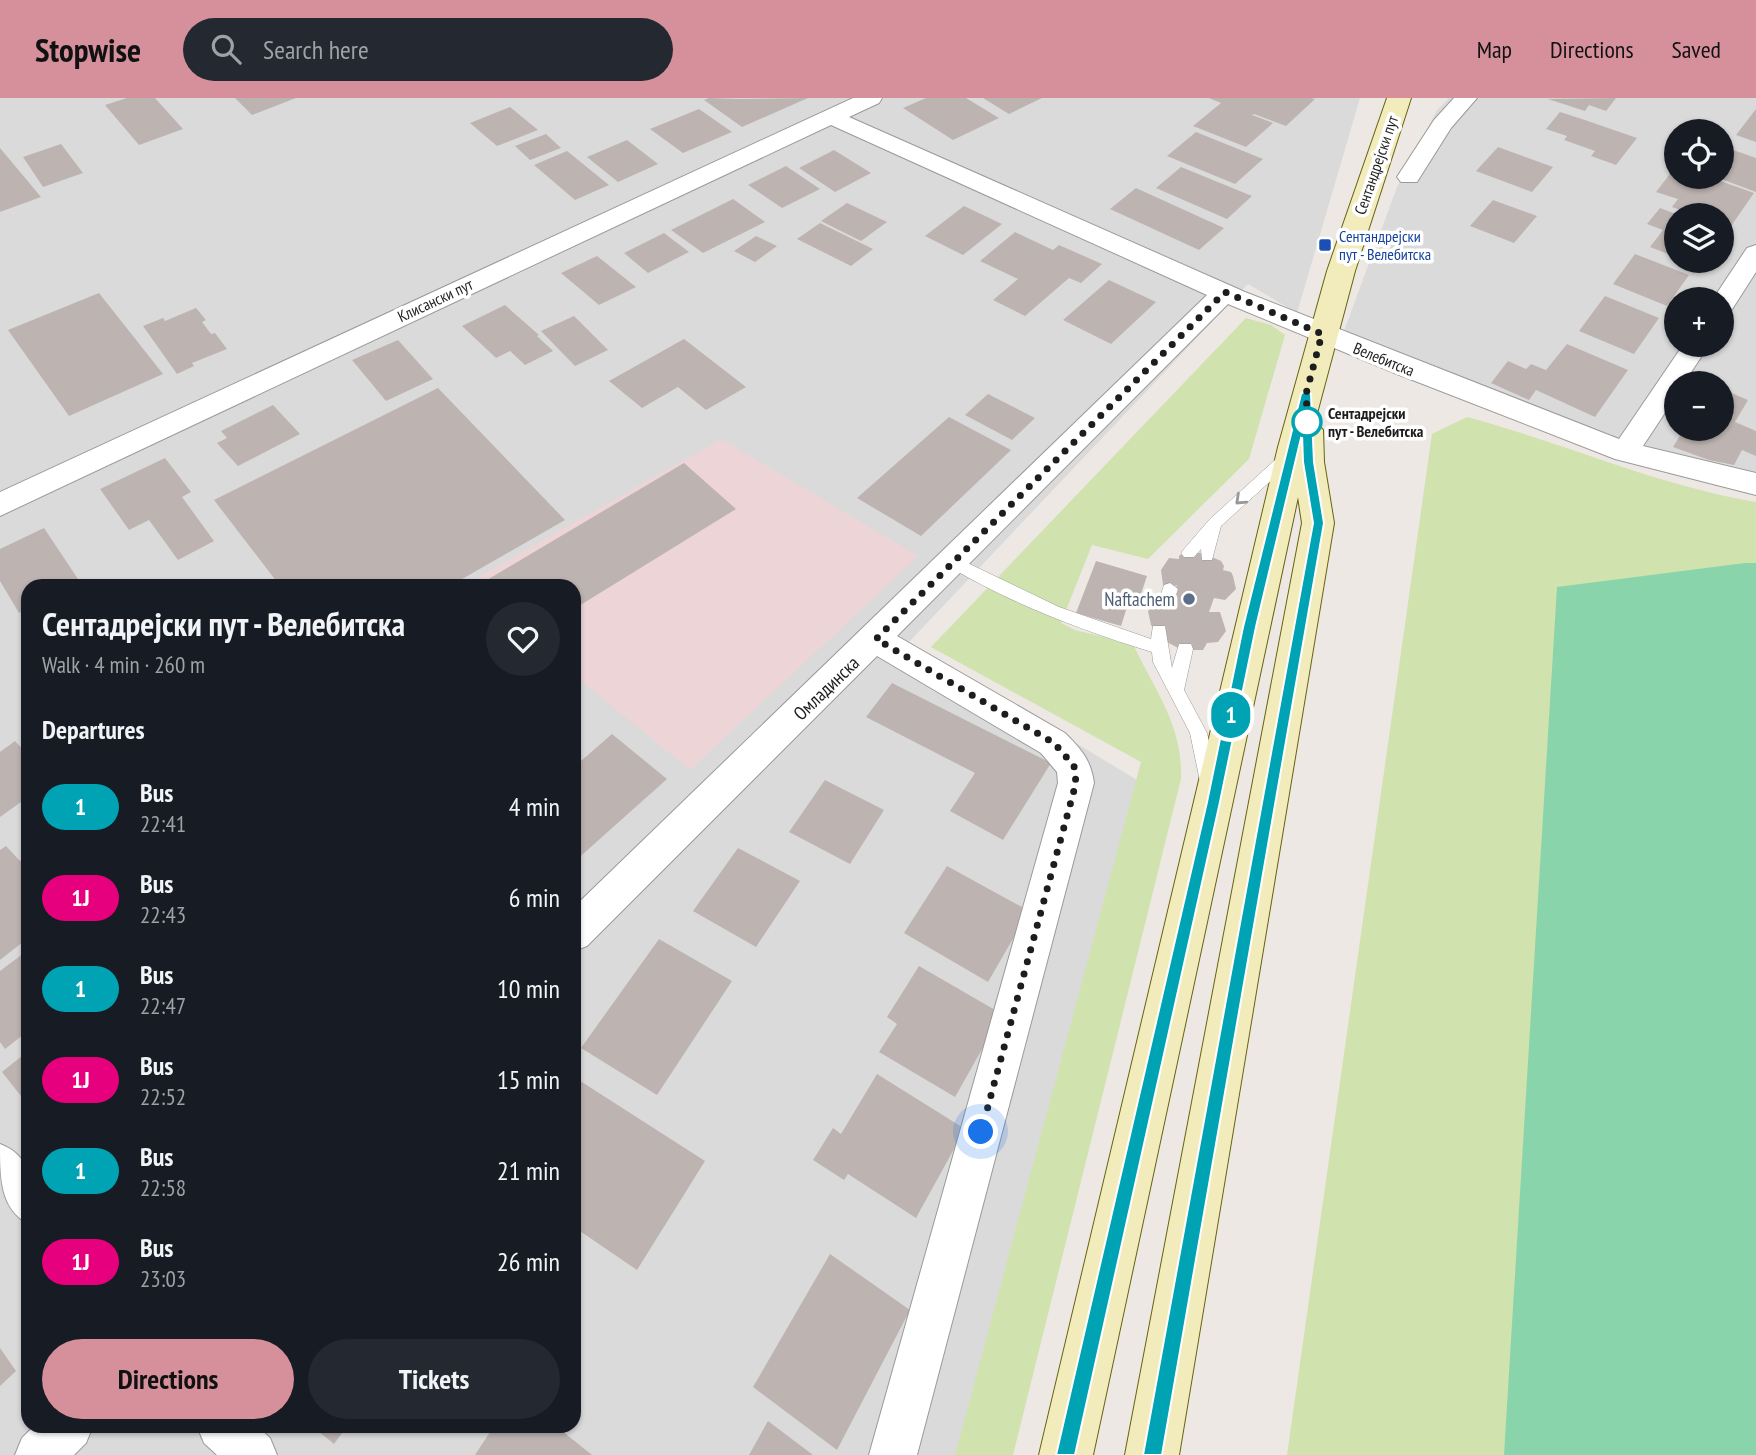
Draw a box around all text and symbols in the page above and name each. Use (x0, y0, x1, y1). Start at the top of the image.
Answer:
search box (183, 18, 673, 81)
text: Stopwise (35, 28, 141, 71)
icon: search (207, 30, 245, 68)
text: Search here (263, 33, 369, 66)
text: Map (1477, 34, 1512, 65)
text: Directions (1550, 34, 1634, 65)
text: Saved (1672, 34, 1721, 65)
street label: Сентандрејски пут (1350, 112, 1403, 217)
map controls (1664, 119, 1734, 441)
button: locate (1664, 119, 1734, 189)
button: layers (1664, 203, 1734, 273)
place label: Сентандрејски пут - Велебитска (1339, 226, 1431, 264)
marker: Сентандрејски пут - Велебитска (1317, 237, 1333, 253)
street label: Клисански пут (394, 274, 477, 326)
button: + (1664, 287, 1734, 357)
street label: Велебитска (1351, 338, 1417, 380)
button: − (1664, 371, 1734, 441)
place label: Сентадрејски пут - Велебитска (1328, 403, 1424, 441)
marker: Сентадрејски пут - Велебитска (1292, 407, 1322, 437)
one-way arrow (1235, 491, 1248, 504)
place label: Naftachem (1104, 587, 1175, 611)
marker: Naftachem (1181, 591, 1197, 607)
text: Сентадрејски пут - Велебитска (42, 602, 405, 645)
button: heart (486, 602, 560, 676)
text: Walk · 4 min · 260 m (42, 650, 205, 679)
street label: Омладинска (788, 651, 864, 725)
line badge: 1 (1208, 692, 1254, 738)
text: 1 (1225, 699, 1237, 730)
text: Departures (42, 713, 145, 746)
text: Bus (140, 776, 173, 809)
text: 4 min (509, 790, 560, 823)
text: 1 (75, 791, 86, 822)
text: 22:41 (140, 809, 186, 838)
text: Bus (140, 867, 173, 900)
text: 6 min (509, 881, 560, 914)
text: 1J (71, 882, 90, 913)
text: 22:43 (140, 900, 186, 929)
text: Bus (140, 958, 173, 991)
text: 10 min (497, 972, 560, 1005)
text: 1 (75, 973, 86, 1004)
text: 22:47 (140, 991, 186, 1020)
text: Bus (140, 1049, 173, 1082)
text: 15 min (497, 1063, 560, 1096)
text: 1J (71, 1064, 90, 1095)
text: 22:52 (140, 1082, 186, 1111)
your location (963, 1114, 998, 1149)
text: Bus (140, 1140, 173, 1173)
text: 21 min (497, 1154, 560, 1187)
text: 1 (75, 1155, 86, 1186)
text: 22:58 (140, 1173, 186, 1202)
text: Bus (140, 1231, 173, 1264)
text: 26 min (497, 1245, 560, 1278)
text: 1J (71, 1246, 90, 1277)
text: 23:03 (140, 1264, 186, 1293)
button: Directions (42, 1339, 294, 1419)
button: Tickets (308, 1339, 560, 1419)

